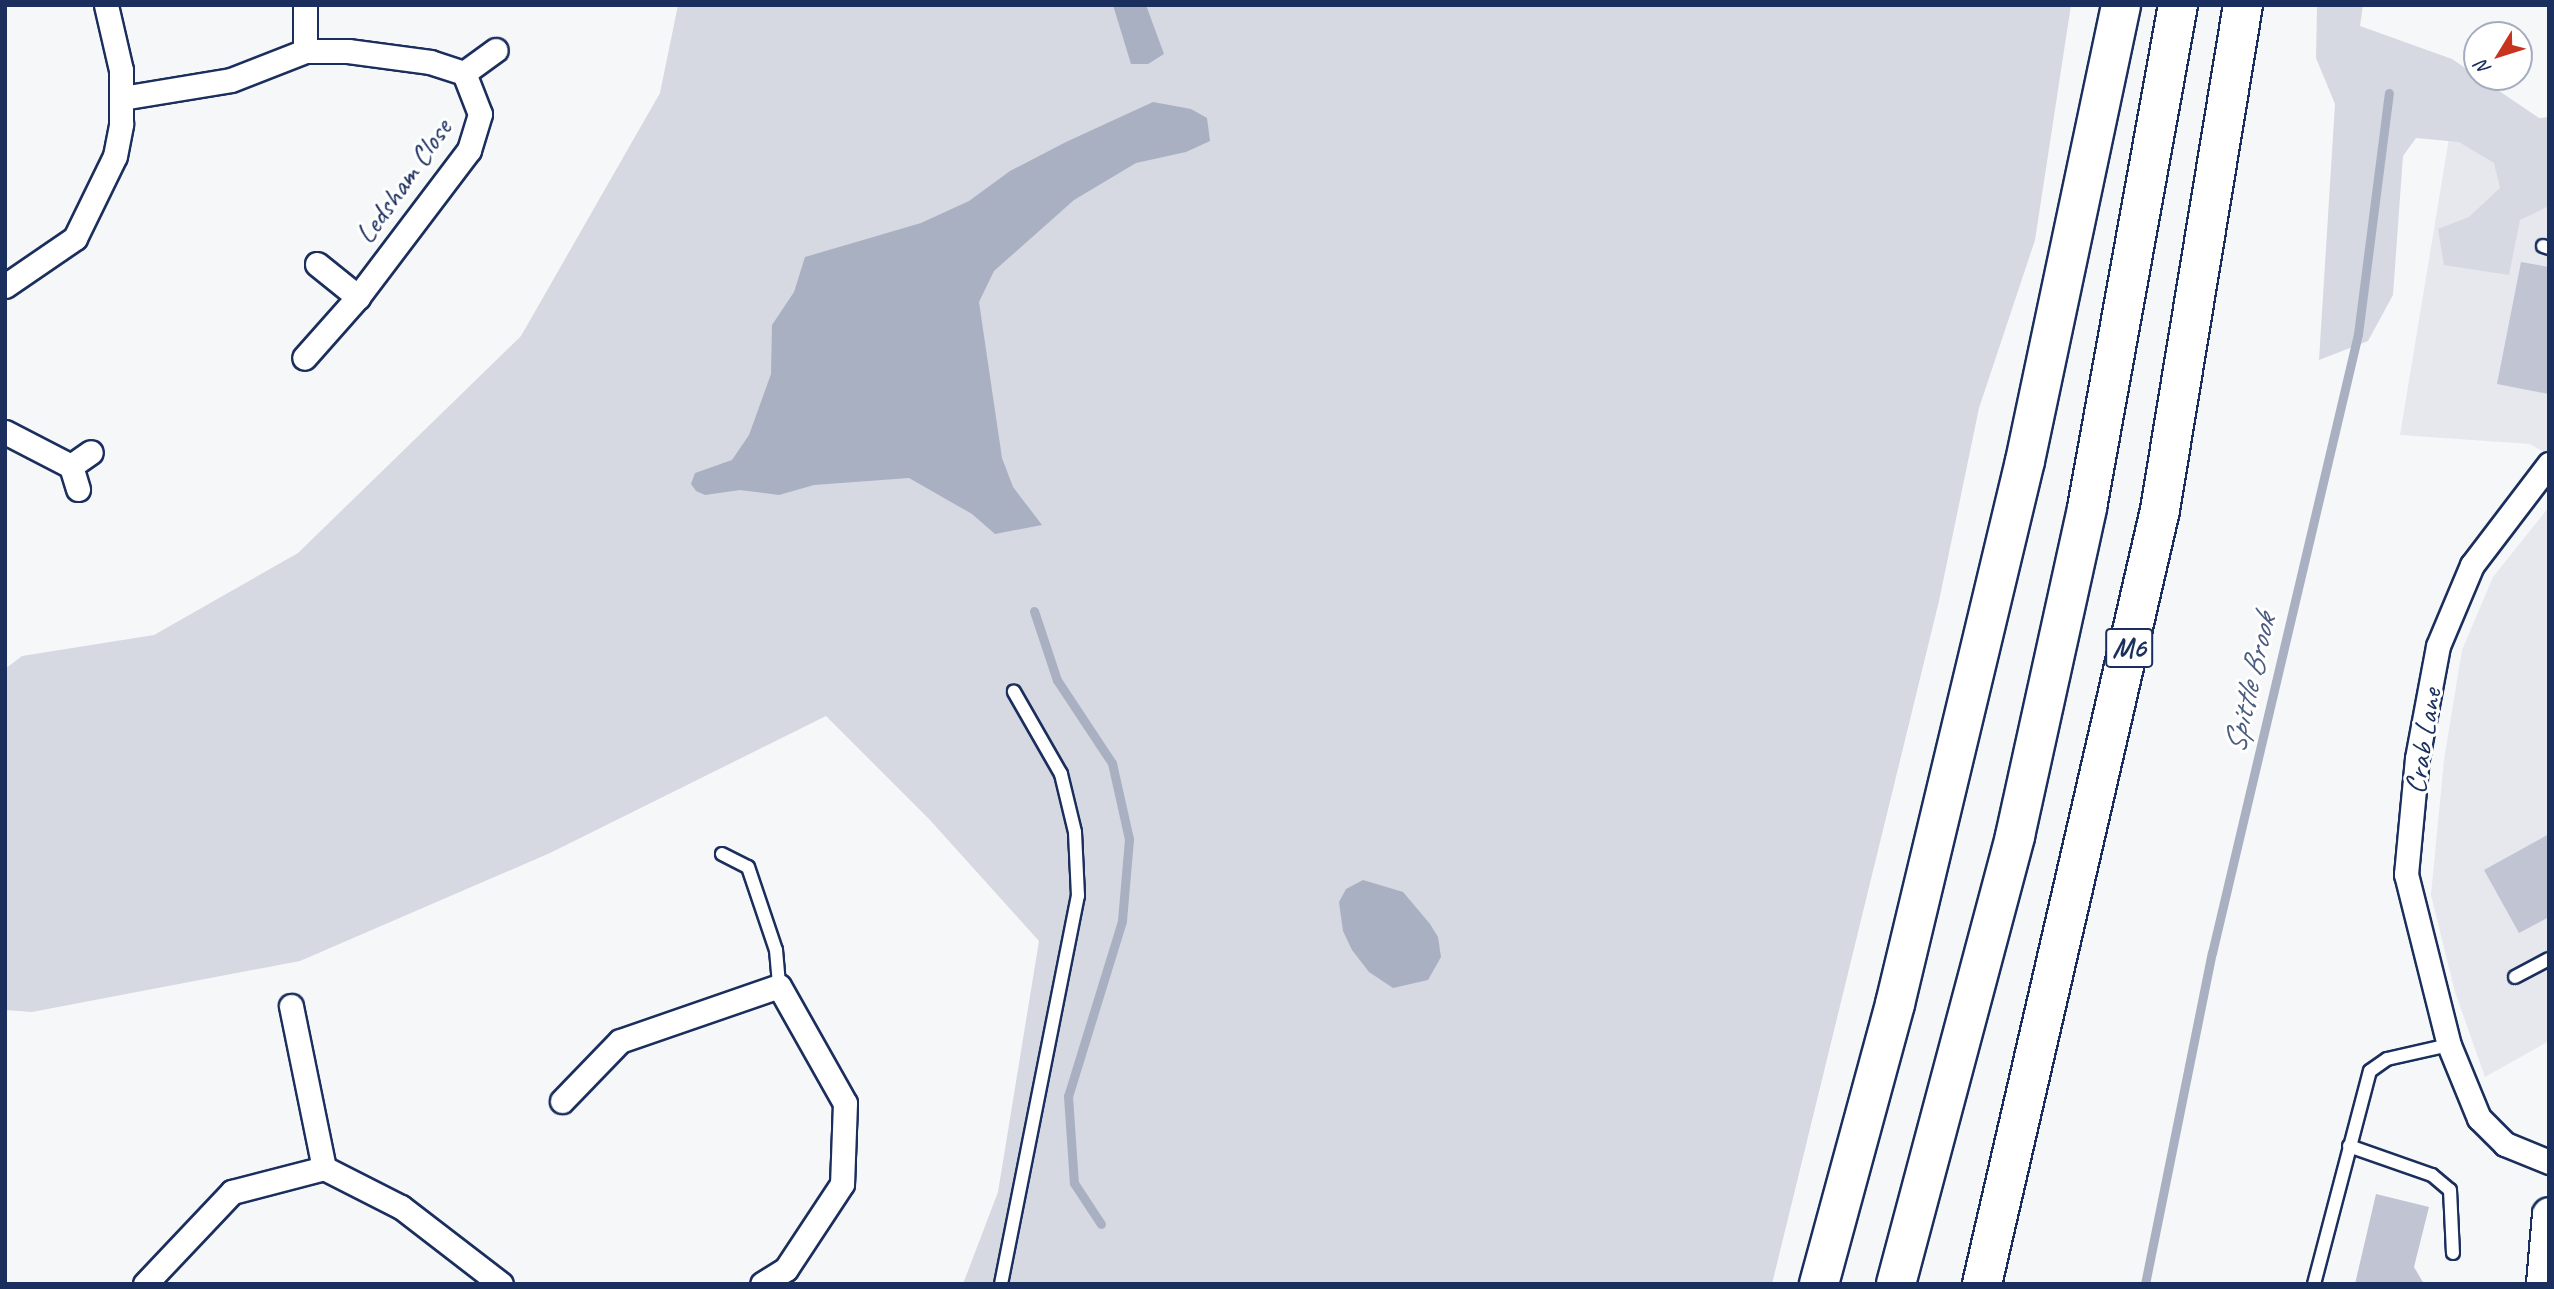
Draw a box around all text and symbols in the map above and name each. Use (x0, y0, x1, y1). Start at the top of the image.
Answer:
north arrow (2463, 21, 2533, 91)
text: N (2470, 56, 2496, 80)
street label: Ledsham Close (347, 112, 459, 250)
water label: Spittle Brook (2215, 611, 2285, 757)
road number: M6 (2104, 624, 2154, 672)
street label: Crab Lane (2397, 685, 2449, 797)

